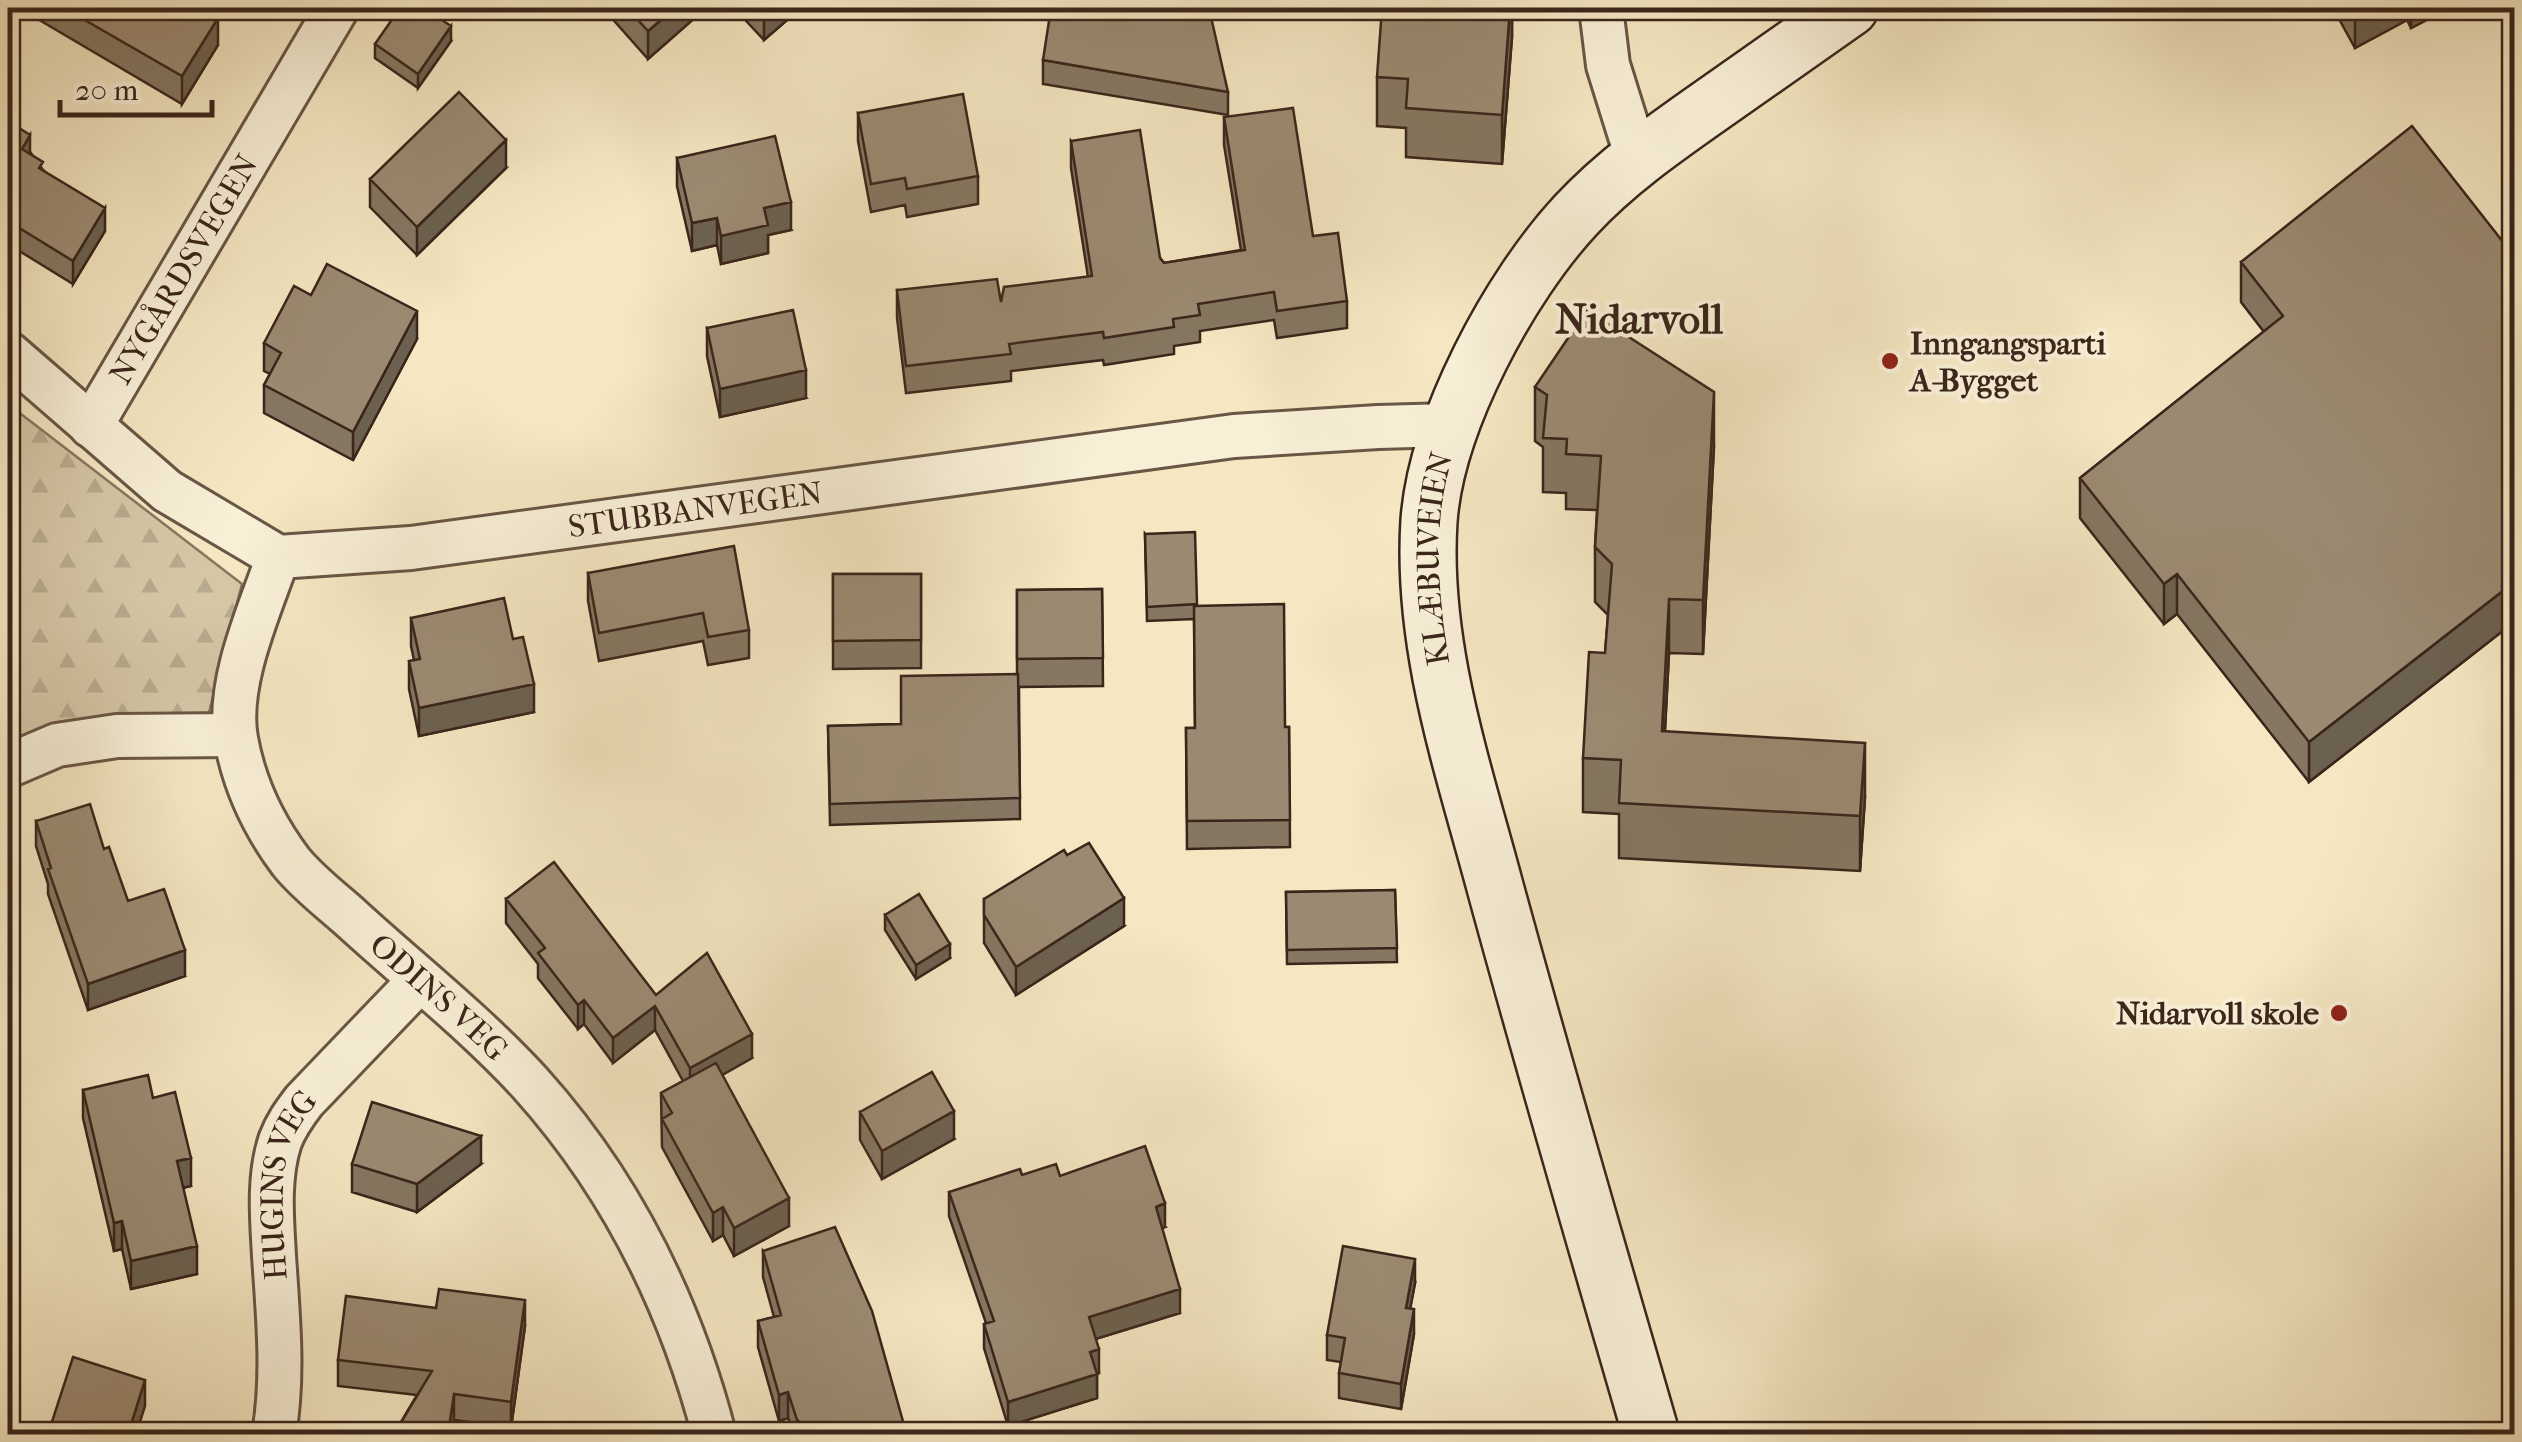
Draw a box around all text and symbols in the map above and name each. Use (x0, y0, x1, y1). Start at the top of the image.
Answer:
scale bar (60, 55, 212, 117)
text: 20 m (75, 73, 138, 108)
street label: NYGÅRDSVEGEN (102, 148, 266, 391)
district label: Nidarvoll (1555, 295, 1723, 344)
place label: Inngangsparti A-Bygget (1908, 325, 2106, 399)
marker: Inngangsparti A-Bygget (1879, 350, 1901, 372)
street label: KLÆBUVEIEN (1410, 448, 1460, 668)
street label: STUBBANVEGEN (566, 474, 825, 545)
street label: ODINS VEG (362, 926, 515, 1068)
place label: Nidarvoll skole (2116, 995, 2319, 1032)
marker: Nidarvoll skole (2328, 1002, 2350, 1024)
street label: HUGINS VEG (254, 1083, 324, 1281)

